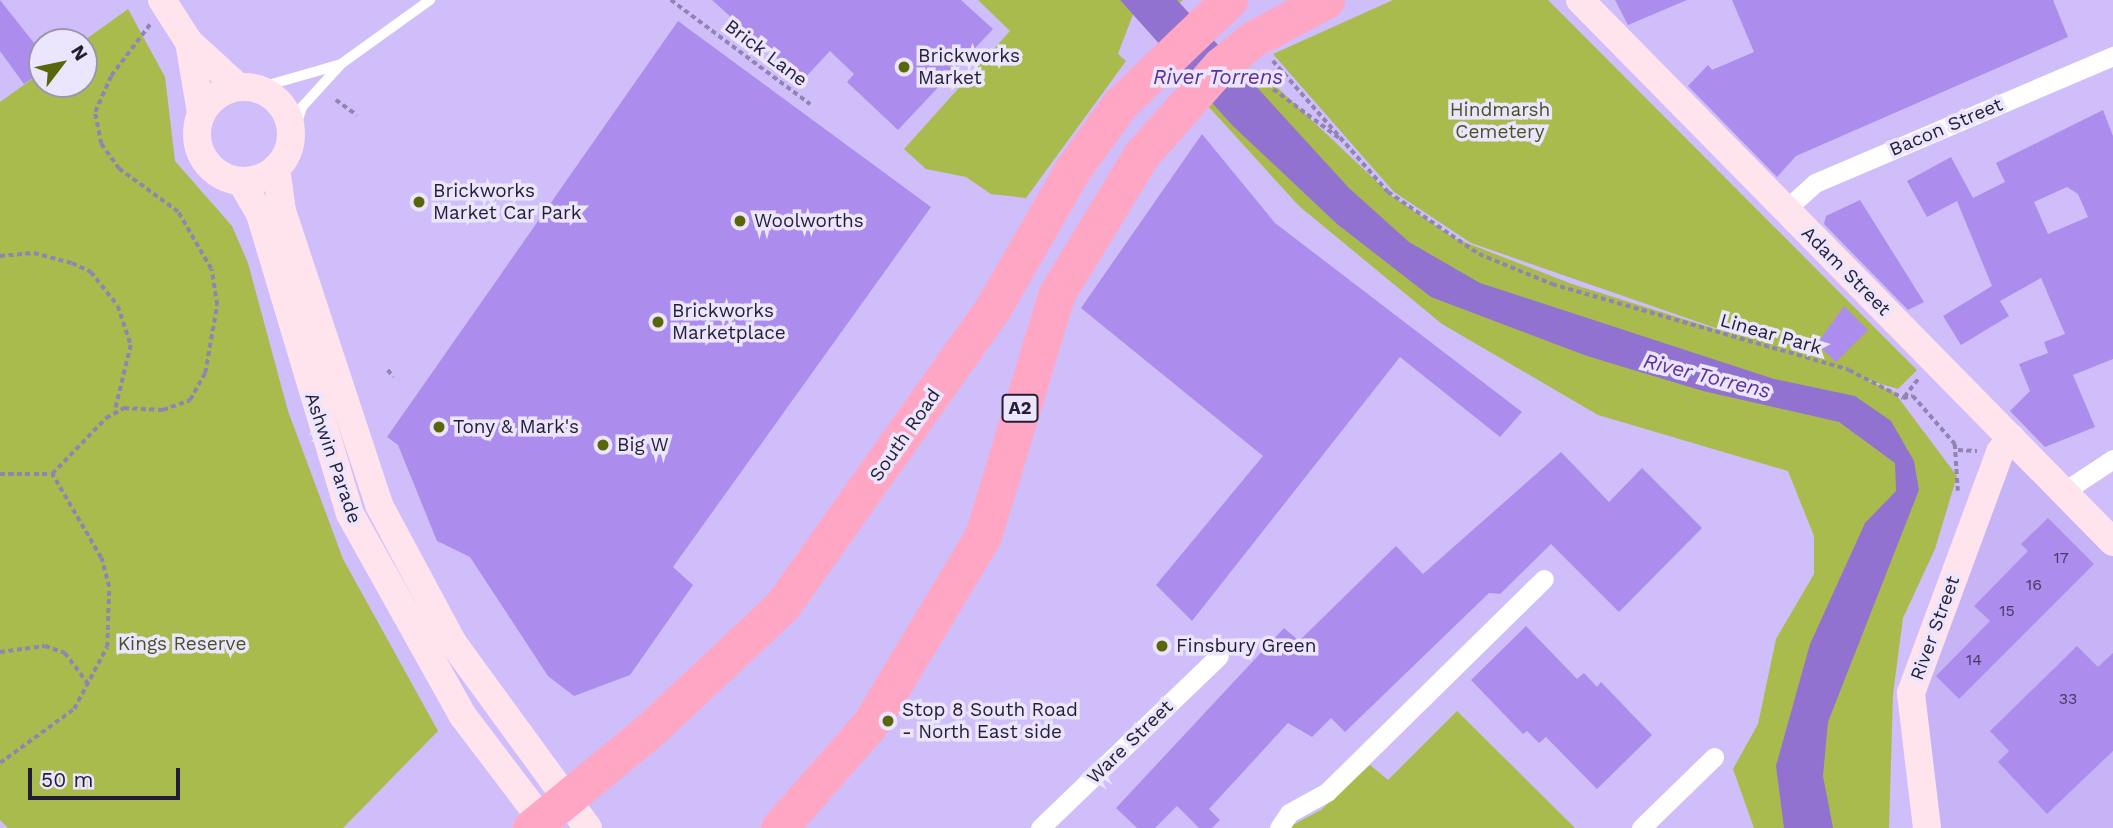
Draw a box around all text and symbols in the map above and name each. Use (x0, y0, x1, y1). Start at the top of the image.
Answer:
street label: Brick Lane (720, 14, 812, 92)
north arrow (28, 28, 98, 98)
text: N (66, 41, 93, 65)
place label: Brickworks Market (918, 45, 1020, 89)
marker: Brickworks Market (896, 59, 912, 75)
water label: River Torrens (1153, 64, 1283, 90)
street label: Bacon Street (1886, 93, 2006, 161)
park label: Hindmarsh Cemetery (1450, 99, 1550, 143)
place label: Brickworks Market Car Park (433, 180, 582, 224)
marker: Brickworks Market Car Park (411, 194, 427, 210)
place label: Woolworths (754, 210, 864, 232)
marker: Woolworths (732, 213, 748, 229)
street label: Adam Street (1797, 222, 1895, 320)
place label: Brickworks Marketplace (672, 300, 786, 344)
street label: Linear Park (1717, 309, 1825, 359)
marker: Brickworks Marketplace (650, 314, 666, 330)
water label: River Torrens (1640, 348, 1774, 404)
street label: South Road (865, 384, 945, 486)
street label: Ashwin Parade (300, 390, 366, 526)
road number: A2 (1001, 394, 1039, 422)
place label: Tony & Mark's (453, 416, 579, 438)
marker: Tony & Mark's (431, 419, 447, 435)
place label: Big W (617, 434, 669, 456)
marker: Big W (595, 437, 611, 453)
house number: 17 (2053, 548, 2069, 568)
street label: River Street (1906, 572, 1964, 684)
house number: 16 (2026, 575, 2042, 595)
house number: 15 (1999, 601, 2015, 621)
park label: Kings Reserve (118, 633, 246, 655)
place label: Finsbury Green (1176, 635, 1317, 657)
marker: Finsbury Green (1154, 638, 1170, 654)
house number: 14 (1966, 650, 1982, 670)
house number: 33 (2059, 689, 2077, 709)
street label: Ware Street (1082, 695, 1178, 789)
place label: Stop 8 South Road - North East side (902, 699, 1078, 743)
marker: Stop 8 South Road - North East side (880, 713, 896, 729)
scale bar (32, 754, 184, 798)
text: 50 m (41, 767, 93, 792)

